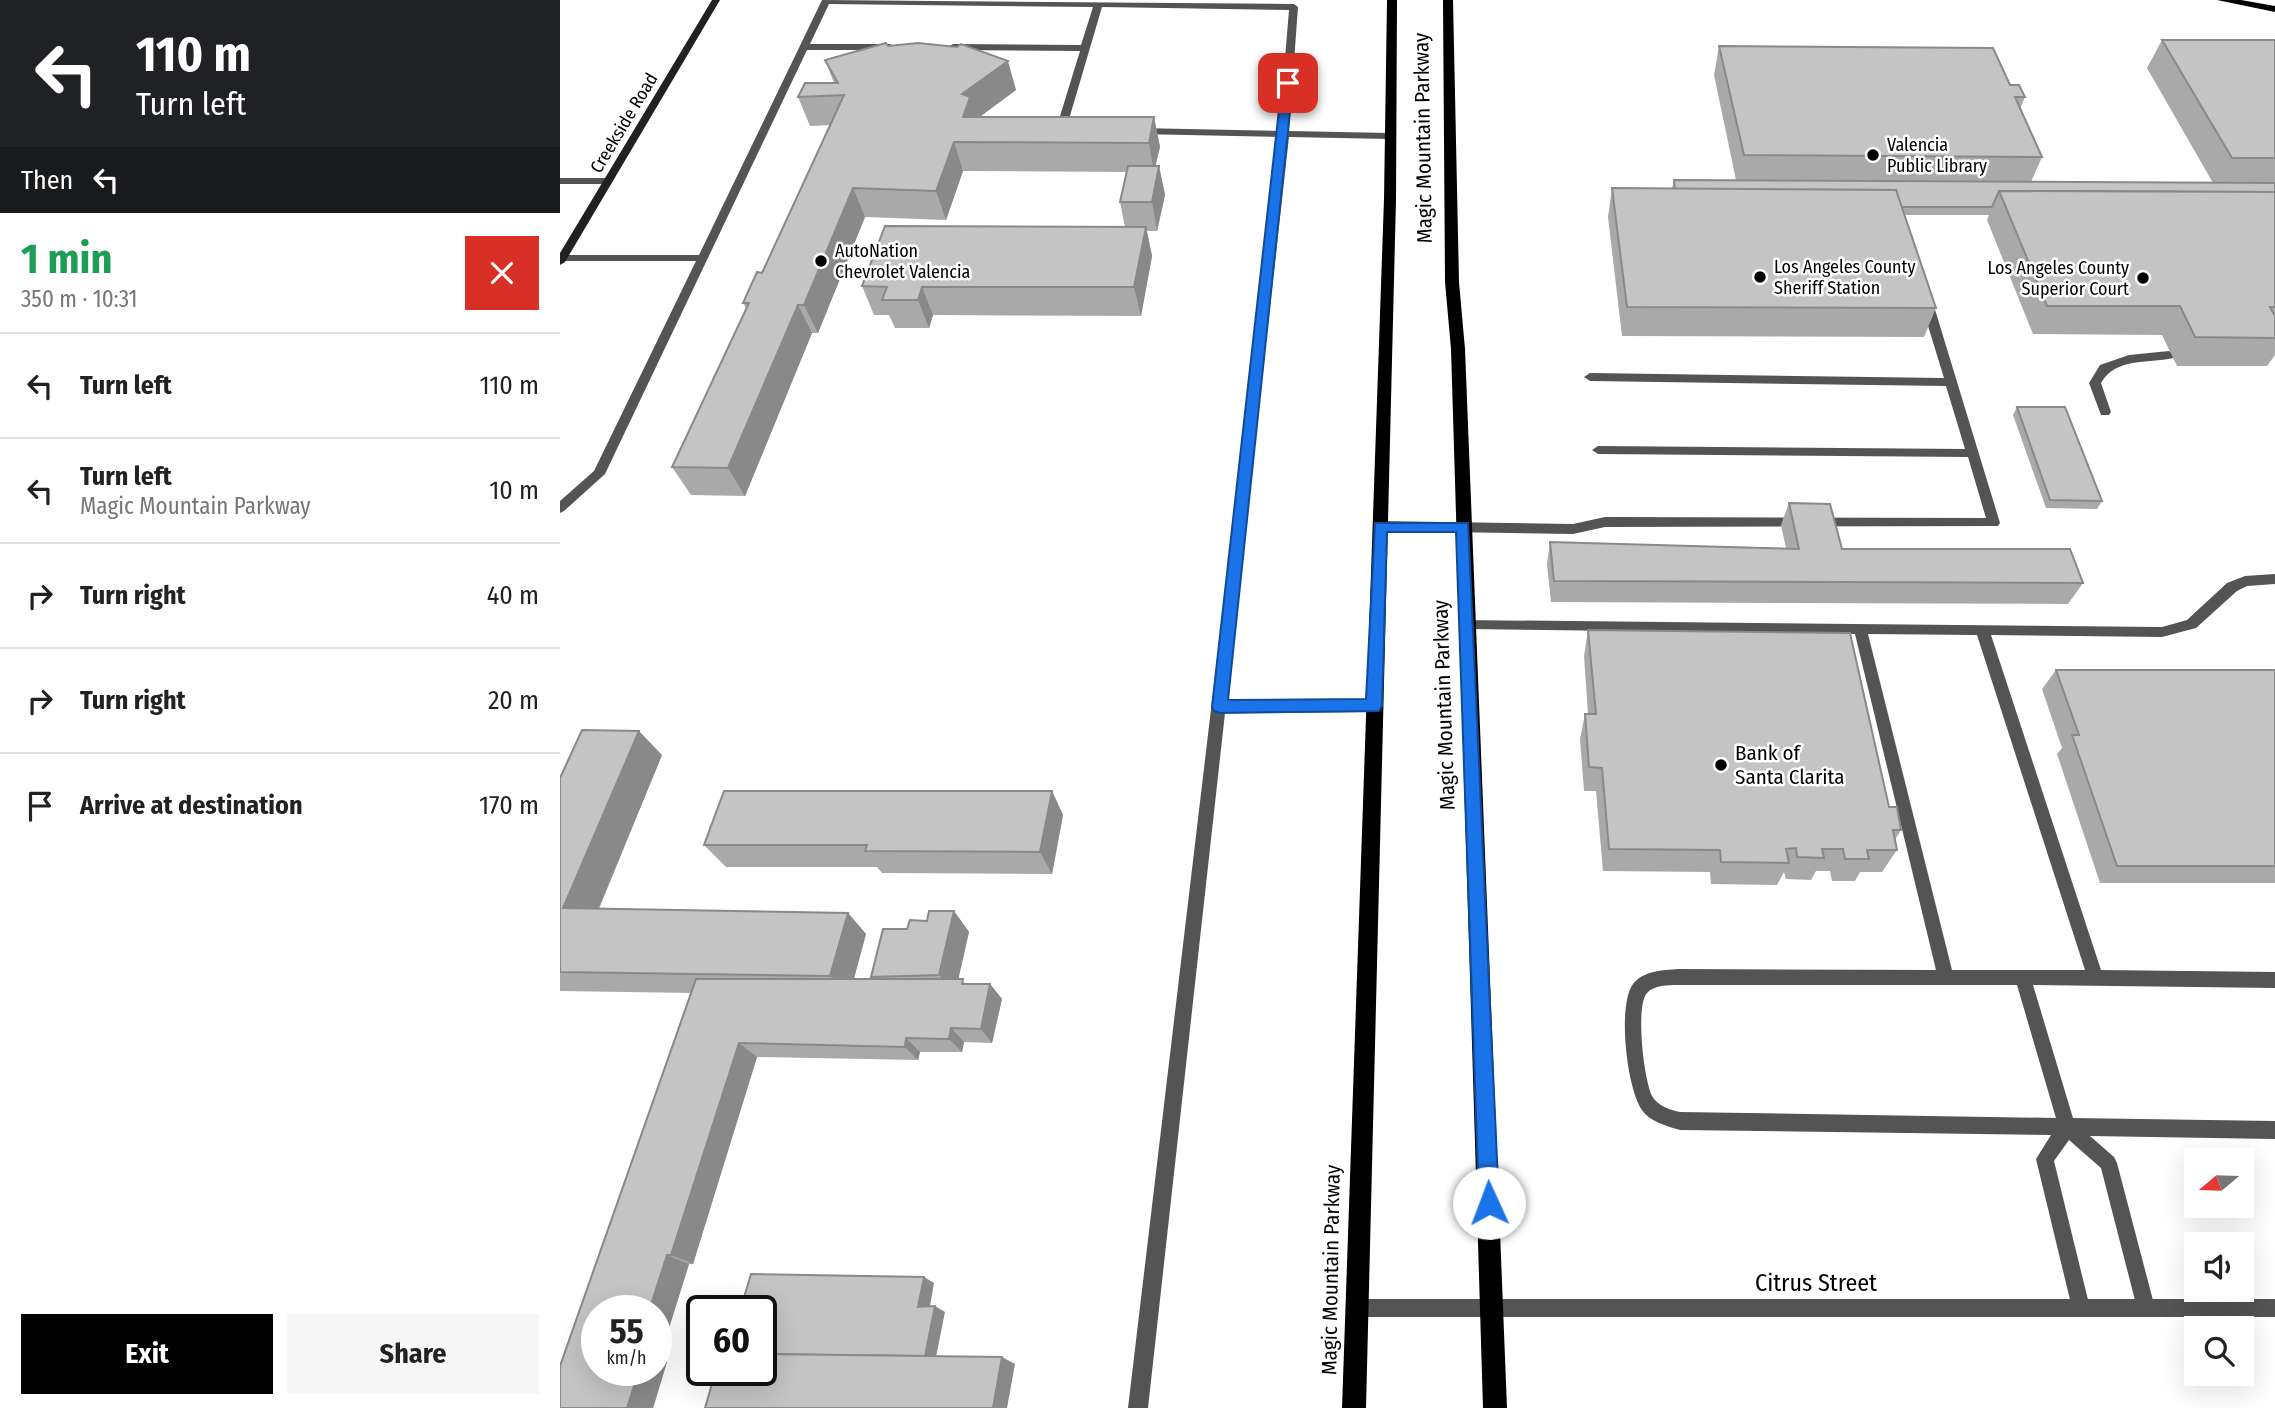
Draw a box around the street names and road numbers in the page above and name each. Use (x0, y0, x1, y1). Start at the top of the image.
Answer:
street label: Magic Mountain Parkway (1408, 32, 1438, 243)
street label: Creekside Road (585, 69, 663, 177)
street label: Magic Mountain Parkway (1427, 599, 1461, 811)
street label: Magic Mountain Parkway (1316, 1164, 1346, 1375)
street label: Citrus Street (1755, 1269, 1877, 1297)

